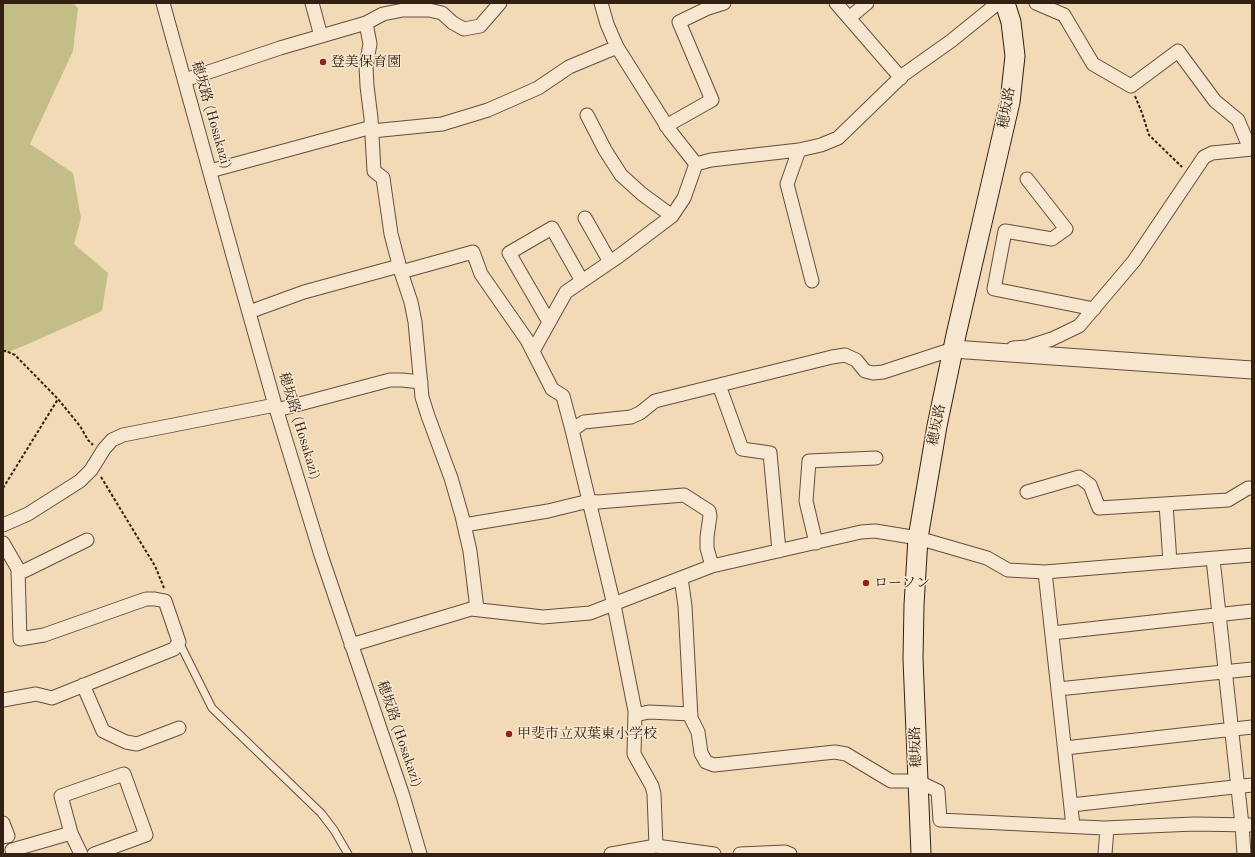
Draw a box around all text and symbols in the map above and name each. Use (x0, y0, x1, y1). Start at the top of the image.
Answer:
place label: 登美保育園 (331, 54, 401, 70)
marker: 登美保育園 (318, 57, 328, 67)
street label: 穂坂路 (Hosakazi) (188, 59, 234, 171)
street label: 穂坂路 (995, 86, 1019, 130)
street label: 穂坂路 (Hosakazi) (275, 370, 323, 482)
street label: 穂坂路 (925, 403, 949, 447)
place label: ローソン (874, 575, 930, 591)
marker: ローソン (861, 578, 871, 588)
street label: 穂坂路 (Hosakazi) (373, 679, 425, 789)
place label: 甲斐市立双葉東小学校 (517, 726, 657, 742)
street label: 穂坂路 (907, 726, 925, 768)
marker: 甲斐市立双葉東小学校 (504, 729, 514, 739)

